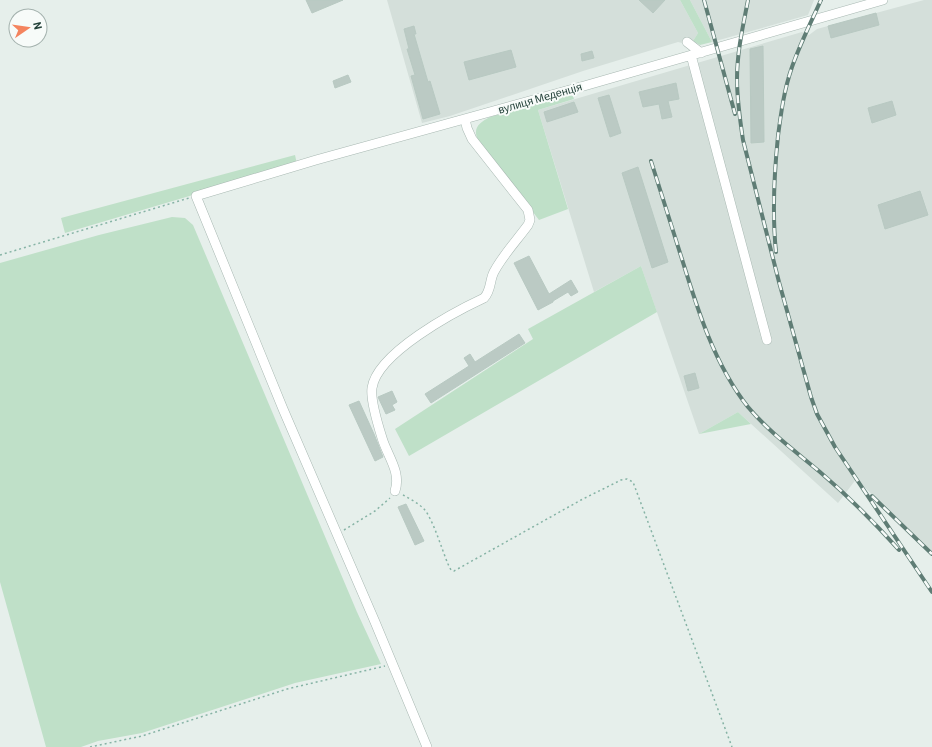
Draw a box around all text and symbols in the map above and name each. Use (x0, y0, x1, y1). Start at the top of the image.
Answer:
north arrow (8, 8, 48, 48)
text: N (31, 21, 45, 31)
street label: вулиця Меденція (497, 79, 583, 116)

